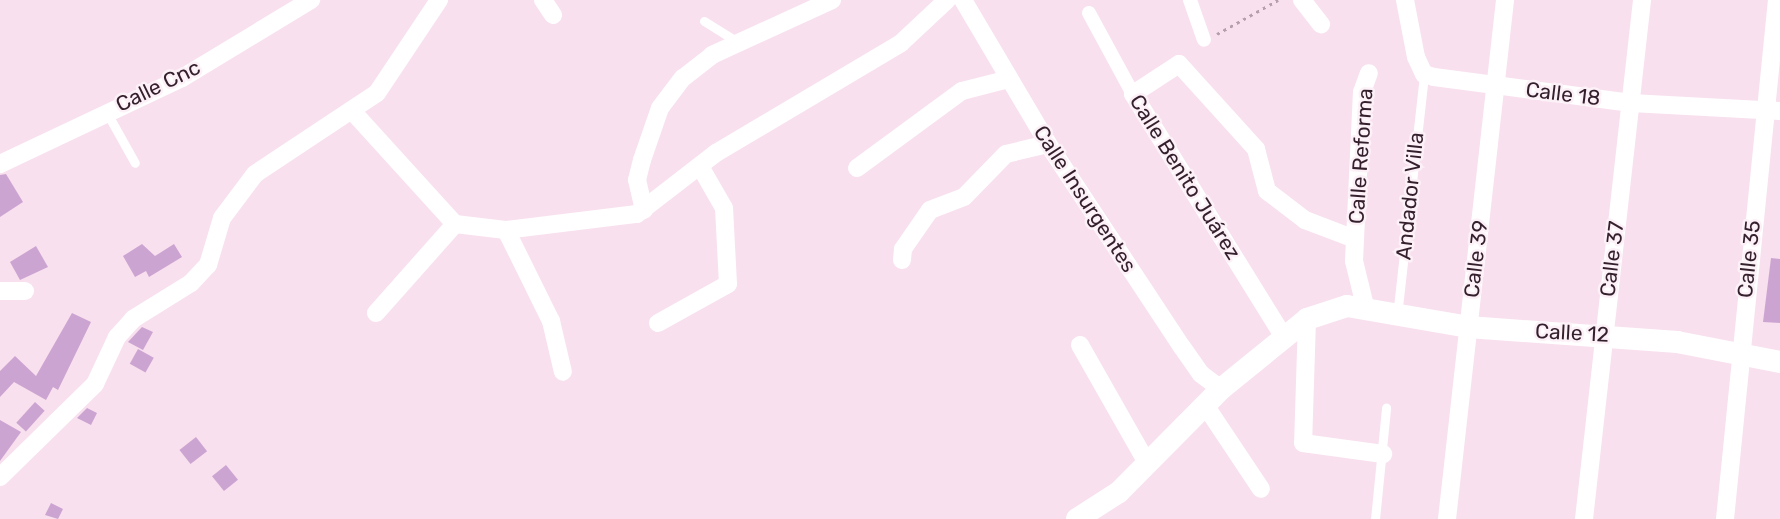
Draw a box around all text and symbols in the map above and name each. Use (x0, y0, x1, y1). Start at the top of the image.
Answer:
street label: Calle Cnc (112, 55, 204, 117)
street label: Calle 18 (1524, 77, 1602, 111)
street label: Calle Reforma (1344, 87, 1378, 225)
street label: Calle Benito Juárez (1124, 90, 1246, 264)
street label: Calle Insurgentes (1028, 121, 1142, 277)
street label: Andador Villa (1391, 130, 1429, 262)
street label: Calle 39 (1459, 219, 1493, 299)
street label: Calle 35 (1732, 219, 1766, 299)
street label: Calle 37 (1595, 220, 1629, 298)
street label: Calle 12 (1534, 318, 1610, 348)

